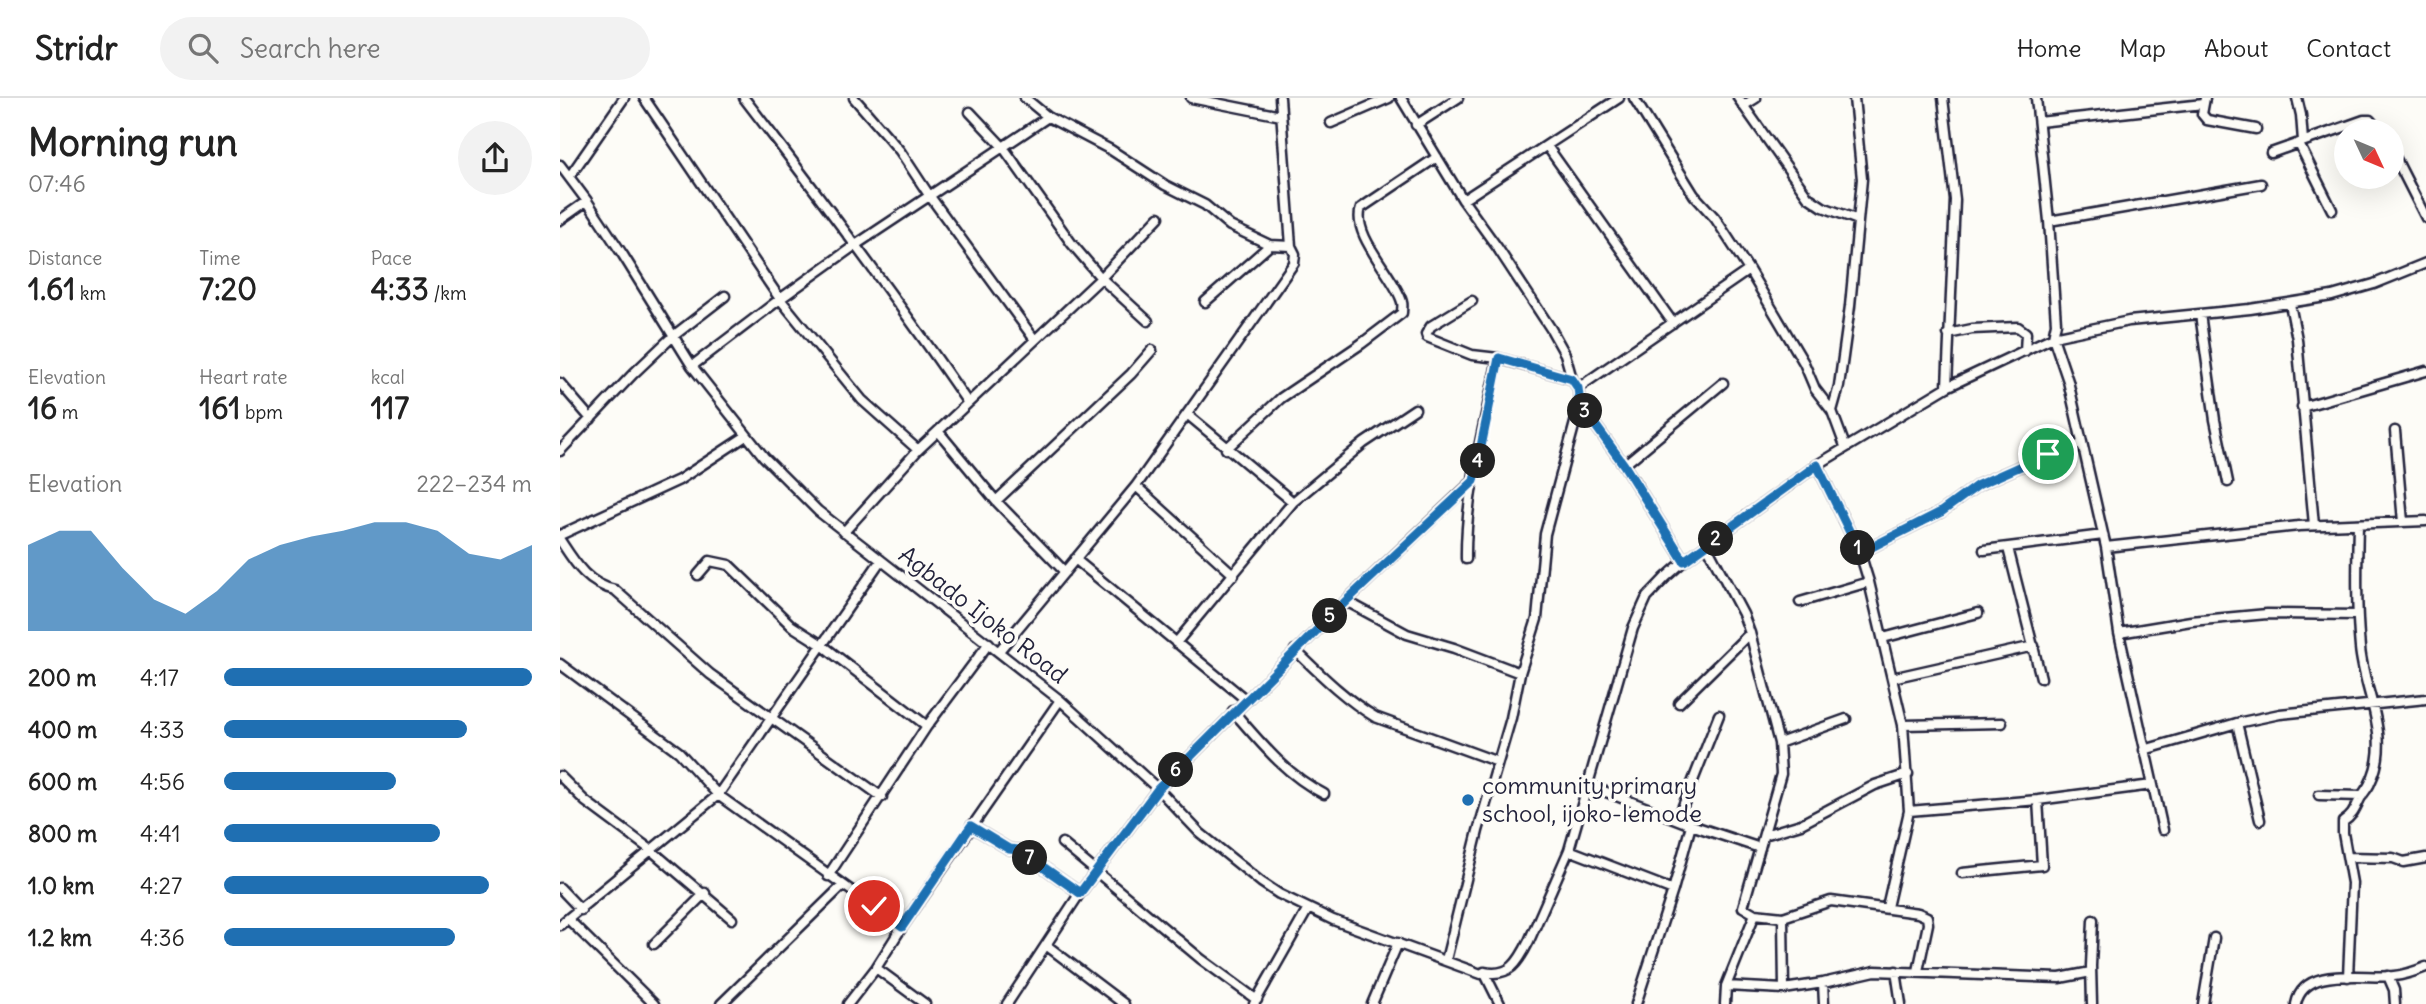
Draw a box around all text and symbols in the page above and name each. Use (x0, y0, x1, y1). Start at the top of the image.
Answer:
search box (160, 17, 650, 80)
text: Stridr (35, 27, 118, 69)
icon: search (184, 29, 222, 67)
text: Search here (240, 32, 381, 65)
text: Home (2017, 33, 2081, 63)
text: Map (2119, 33, 2166, 63)
text: About (2204, 33, 2268, 63)
text: Contact (2306, 33, 2391, 63)
text: Morning run (28, 119, 238, 166)
north arrow (2334, 119, 2404, 189)
map controls (2334, 119, 2404, 189)
button: share (458, 121, 532, 195)
text: 07:46 (28, 169, 86, 198)
text: Distance (28, 246, 102, 270)
text: Time (199, 246, 240, 270)
text: Pace (371, 246, 412, 270)
text: 1.61 (28, 270, 75, 308)
text: 7:20 (199, 270, 257, 308)
text: 4:33 (371, 270, 429, 308)
text: km (75, 281, 106, 305)
text: /km (429, 281, 467, 305)
text: Elevation (28, 365, 106, 389)
text: Heart rate (199, 365, 287, 389)
text: kcal (371, 365, 405, 389)
text: 16 (28, 389, 57, 427)
text: 161 (199, 389, 240, 427)
text: 117 (371, 389, 409, 427)
pin: 3 (1567, 394, 1602, 428)
text: 3 (1579, 398, 1590, 422)
text: m (57, 400, 78, 424)
text: bpm (240, 400, 283, 424)
pin (2018, 424, 2078, 484)
icon: arrive (2029, 435, 2067, 473)
pin: 4 (1460, 444, 1496, 478)
text: 4 (1472, 448, 1483, 472)
text: Elevation (28, 469, 122, 498)
text: 222–234 m (417, 469, 532, 498)
pin: 2 (1698, 522, 1734, 556)
text: 2 (1710, 526, 1721, 550)
pin: 1 (1840, 531, 1876, 566)
text: 1 (1854, 535, 1861, 559)
street label: Agbado Ijoko Road (893, 539, 1074, 689)
pin: 5 (1312, 598, 1348, 634)
text: 5 (1324, 603, 1335, 627)
text: 200 m (28, 663, 97, 692)
text: 4:17 (140, 663, 179, 692)
text: 400 m (28, 715, 97, 744)
text: 4:33 (140, 715, 185, 744)
pin: 6 (1158, 752, 1194, 788)
text: 6 (1170, 757, 1181, 781)
text: 600 m (28, 767, 97, 796)
text: 4:56 (140, 767, 185, 796)
place label: community primary school, ijoko-lemode (1482, 770, 1702, 828)
marker: community primary school, ijoko-lemode (1460, 792, 1476, 808)
text: 800 m (28, 819, 97, 848)
text: 4:41 (140, 819, 181, 848)
pin: 7 (1012, 840, 1048, 876)
text: 7 (1025, 845, 1034, 869)
text: 1.0 km (28, 871, 94, 900)
text: 4:27 (140, 871, 182, 900)
pin (844, 876, 904, 936)
icon: check (855, 887, 893, 925)
text: 1.2 km (28, 923, 92, 952)
text: 4:36 (140, 923, 185, 952)

